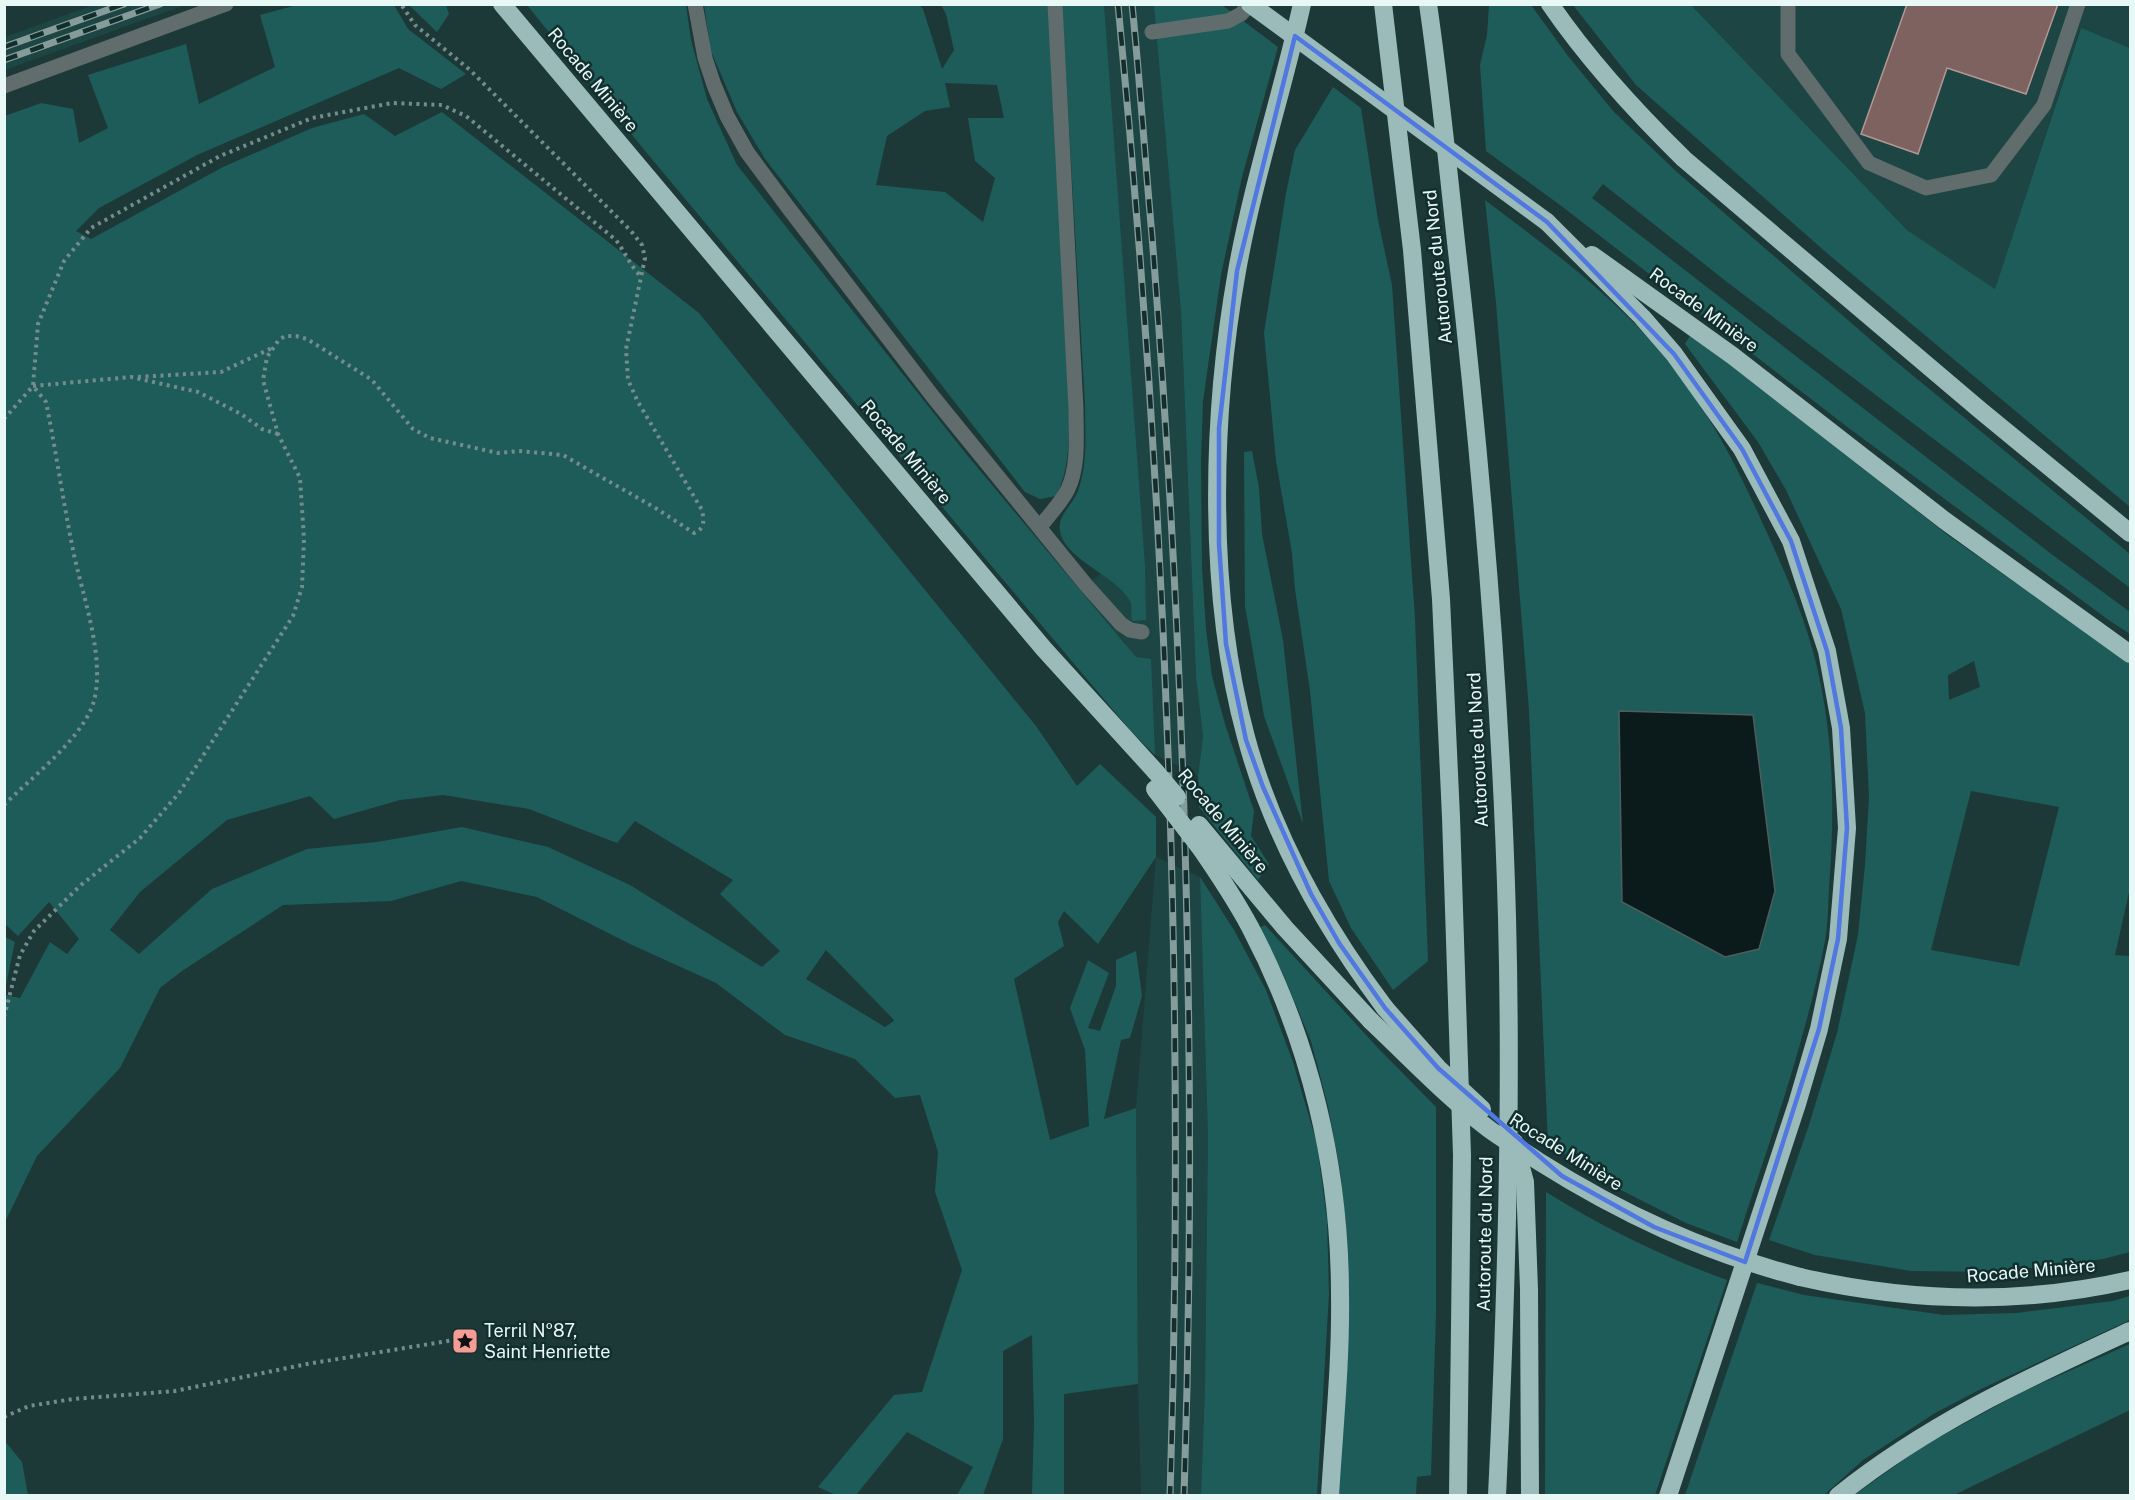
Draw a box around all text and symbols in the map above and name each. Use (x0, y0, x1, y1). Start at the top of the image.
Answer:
street label: Rocade Minière (544, 23, 643, 136)
street label: Autoroute du Nord (1419, 189, 1456, 345)
street label: Rocade Minière (1646, 263, 1763, 356)
street label: Rocade Minière (857, 395, 956, 508)
street label: Autoroute du Nord (1463, 672, 1492, 828)
street label: Rocade Minière (1174, 764, 1273, 877)
street label: Rocade Minière (1506, 1108, 1627, 1195)
street label: Autoroute du Nord (1473, 1156, 1496, 1312)
street label: Rocade Minière (1966, 1254, 2096, 1287)
place label: Terril №87, Saint Henriette (484, 1320, 611, 1362)
place icon: Terril №87, Saint Henriette (450, 1326, 480, 1356)

